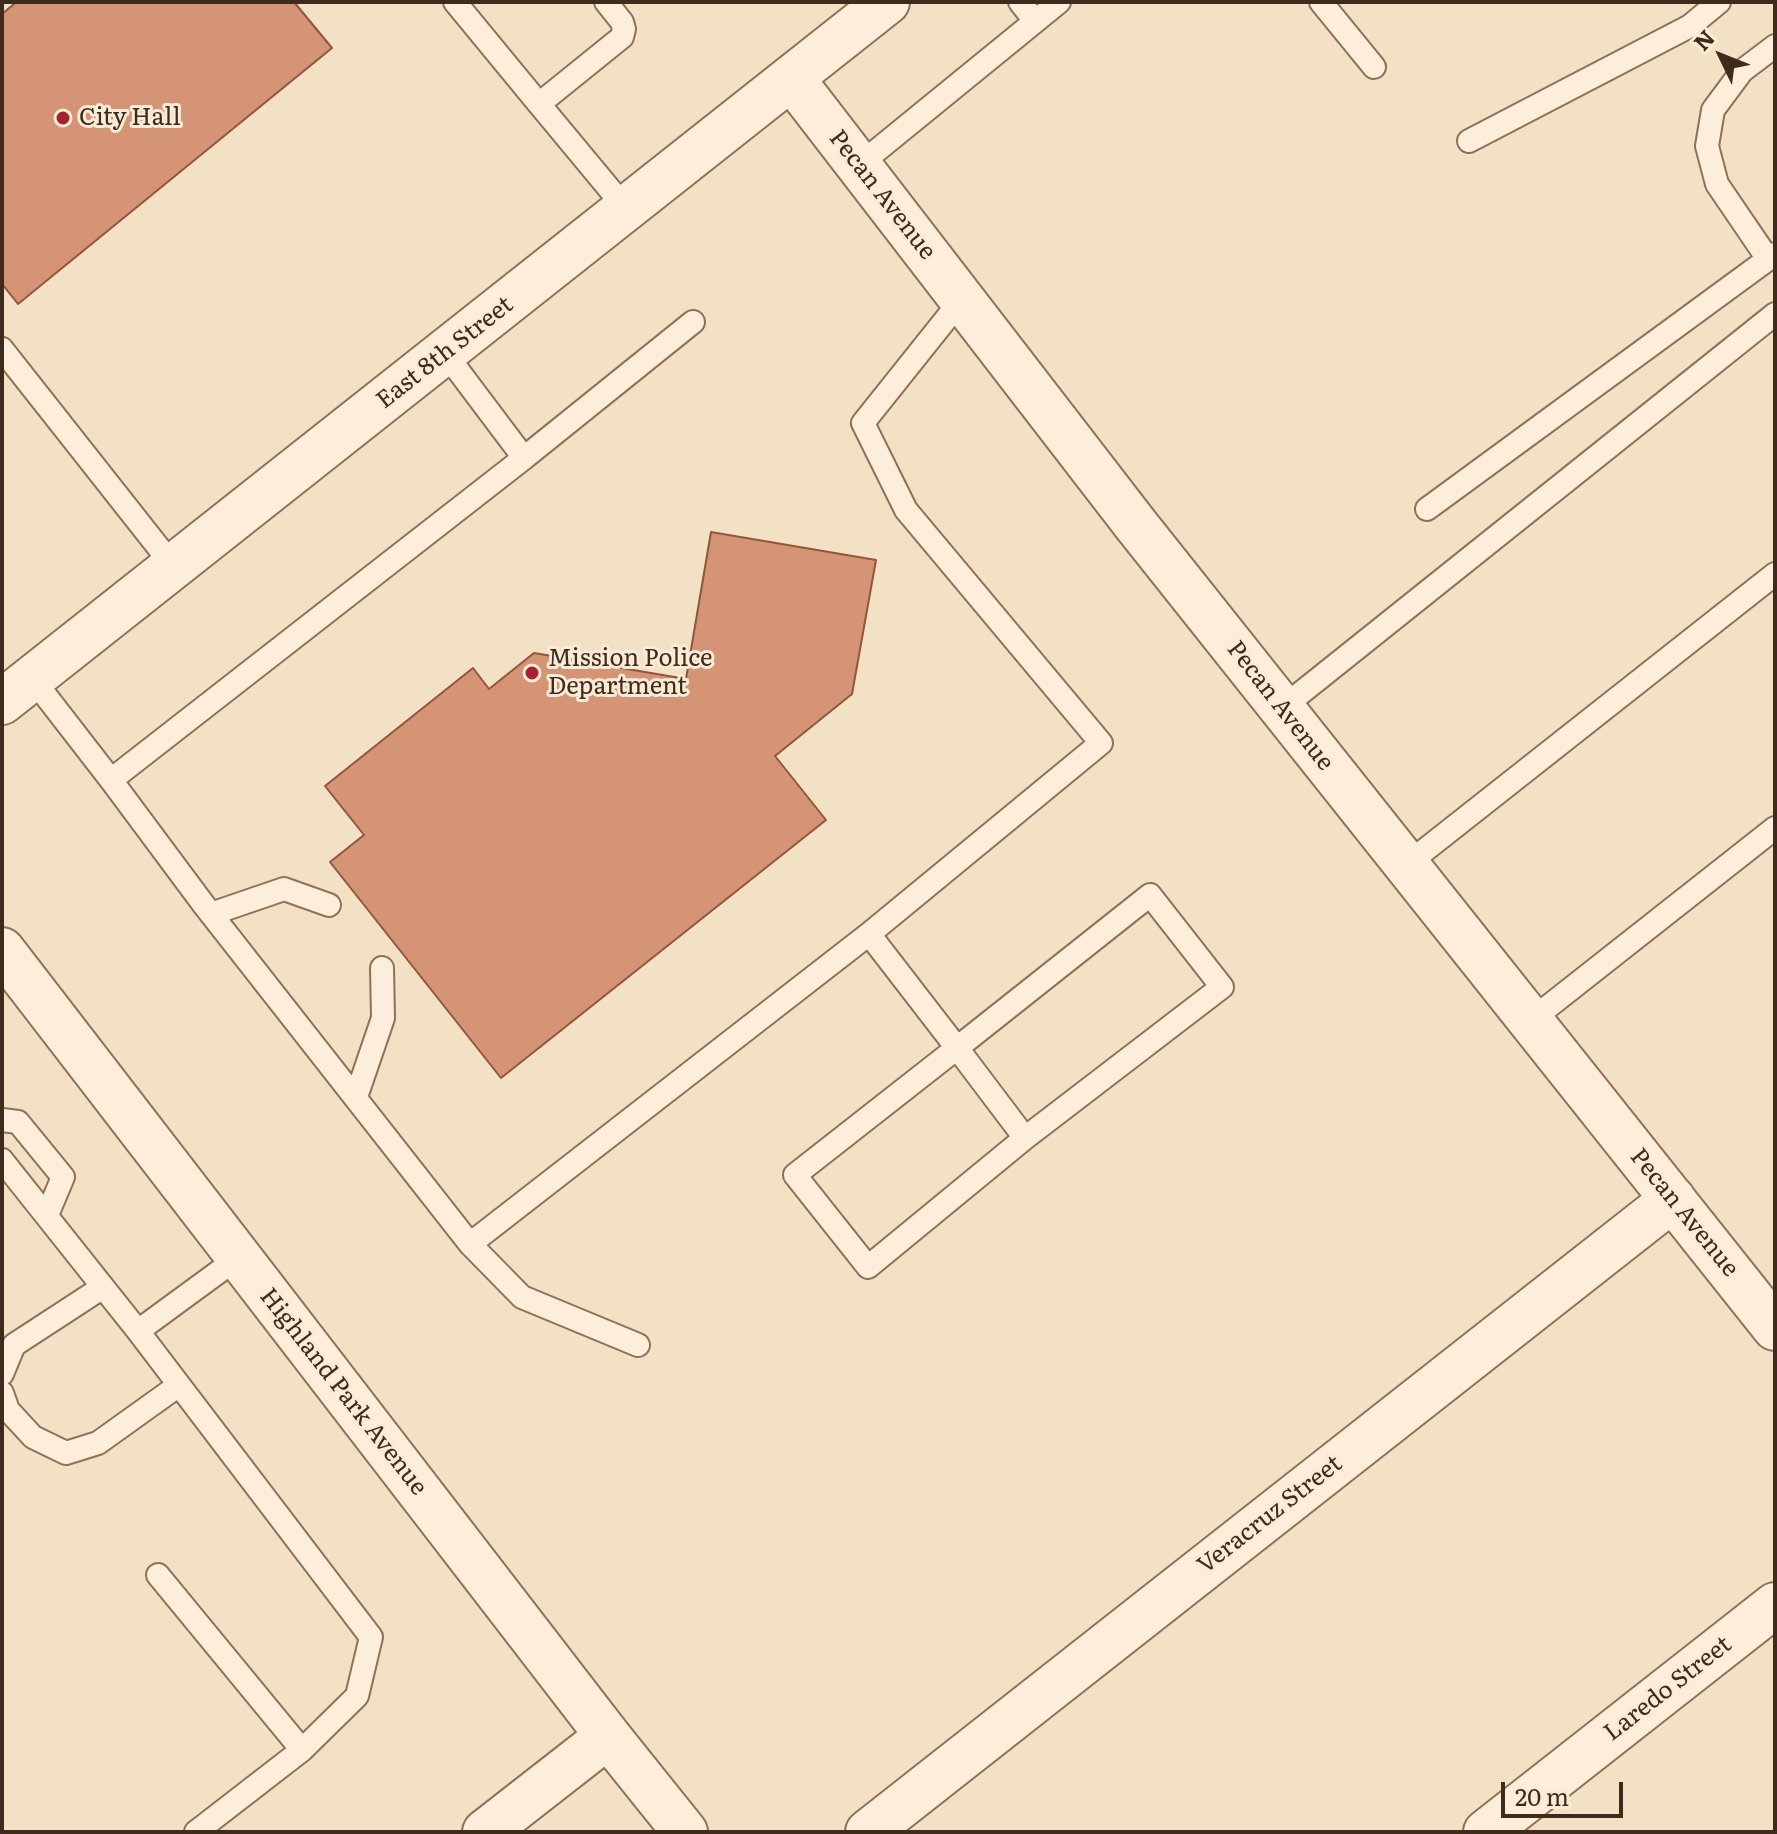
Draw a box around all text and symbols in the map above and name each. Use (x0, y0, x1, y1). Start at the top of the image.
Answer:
north arrow (1681, 16, 1761, 96)
text: N (1685, 21, 1721, 57)
place label: City Hall (79, 104, 180, 132)
marker: City Hall (54, 109, 72, 127)
street label: Pecan Avenue (822, 124, 942, 266)
street label: East 8th Street (371, 291, 519, 415)
street label: Pecan Avenue (1220, 635, 1340, 777)
place label: Mission Police Department (548, 645, 713, 701)
marker: Mission Police Department (523, 664, 541, 682)
street label: Pecan Avenue (1624, 1143, 1744, 1283)
street label: Highland Park Avenue (253, 1283, 433, 1501)
street label: Veracruz Street (1192, 1450, 1348, 1580)
street label: Laredo Street (1599, 1630, 1737, 1748)
scale bar (1505, 1766, 1627, 1816)
text: 20 m (1515, 1778, 1569, 1813)

